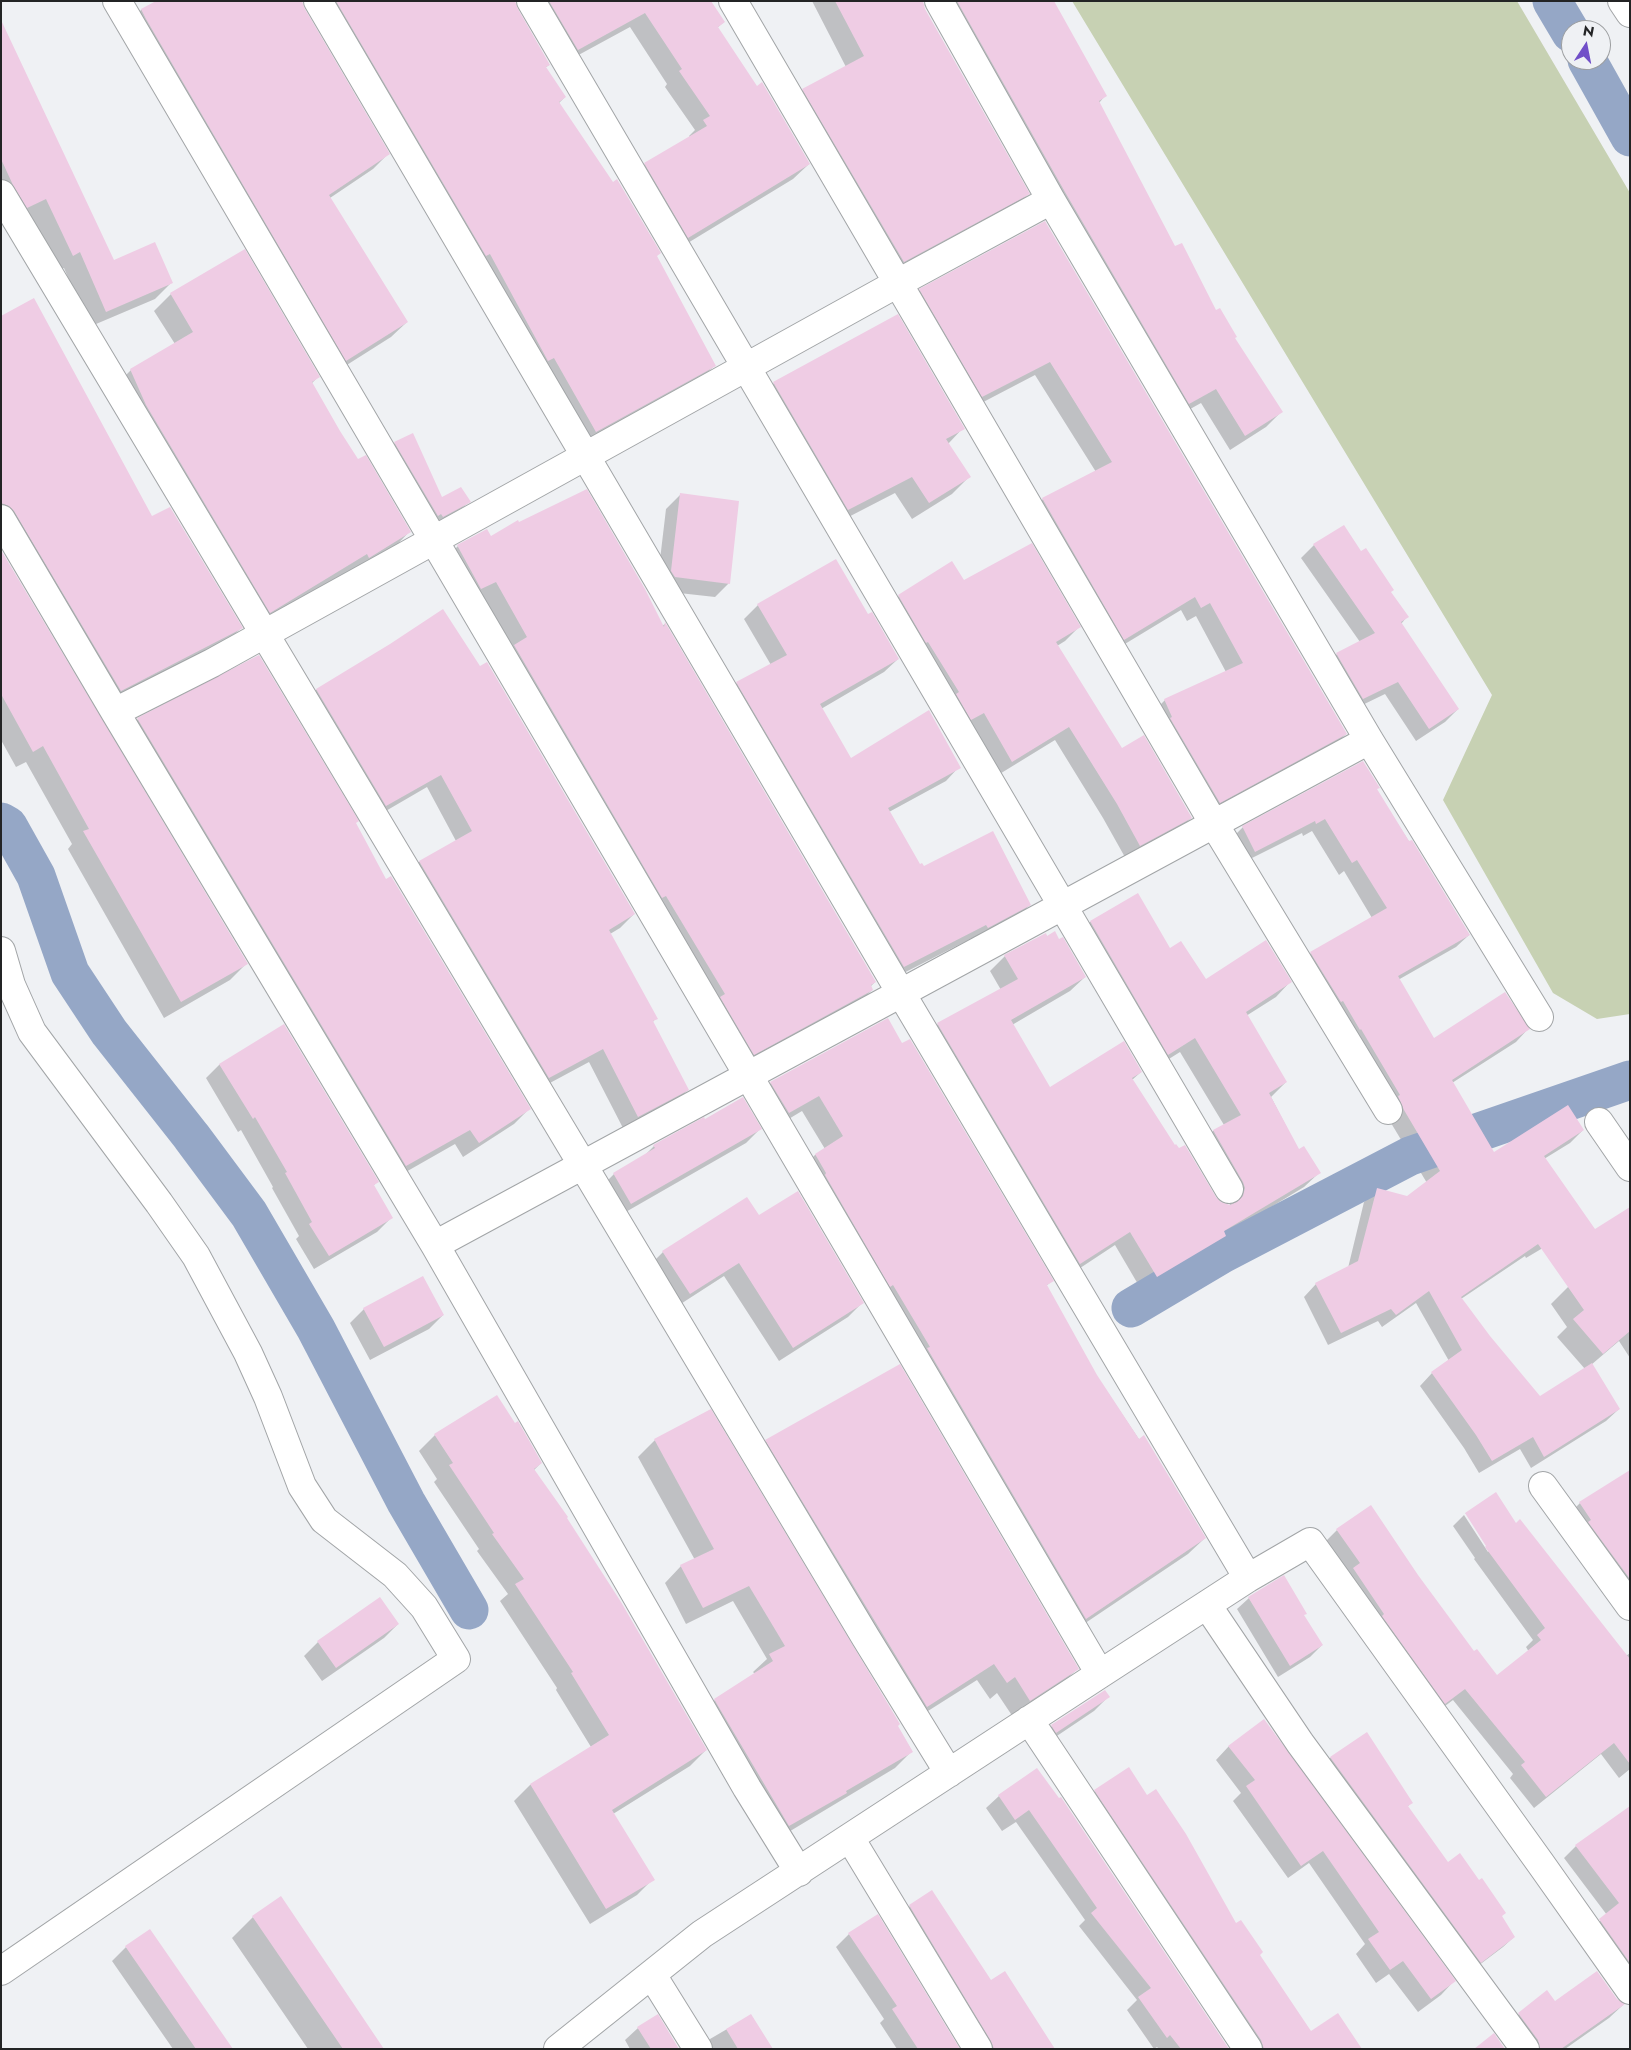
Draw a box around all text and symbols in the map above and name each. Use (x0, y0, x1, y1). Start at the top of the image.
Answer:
north arrow (1561, 20, 1611, 70)
text: N (1581, 20, 1596, 42)

